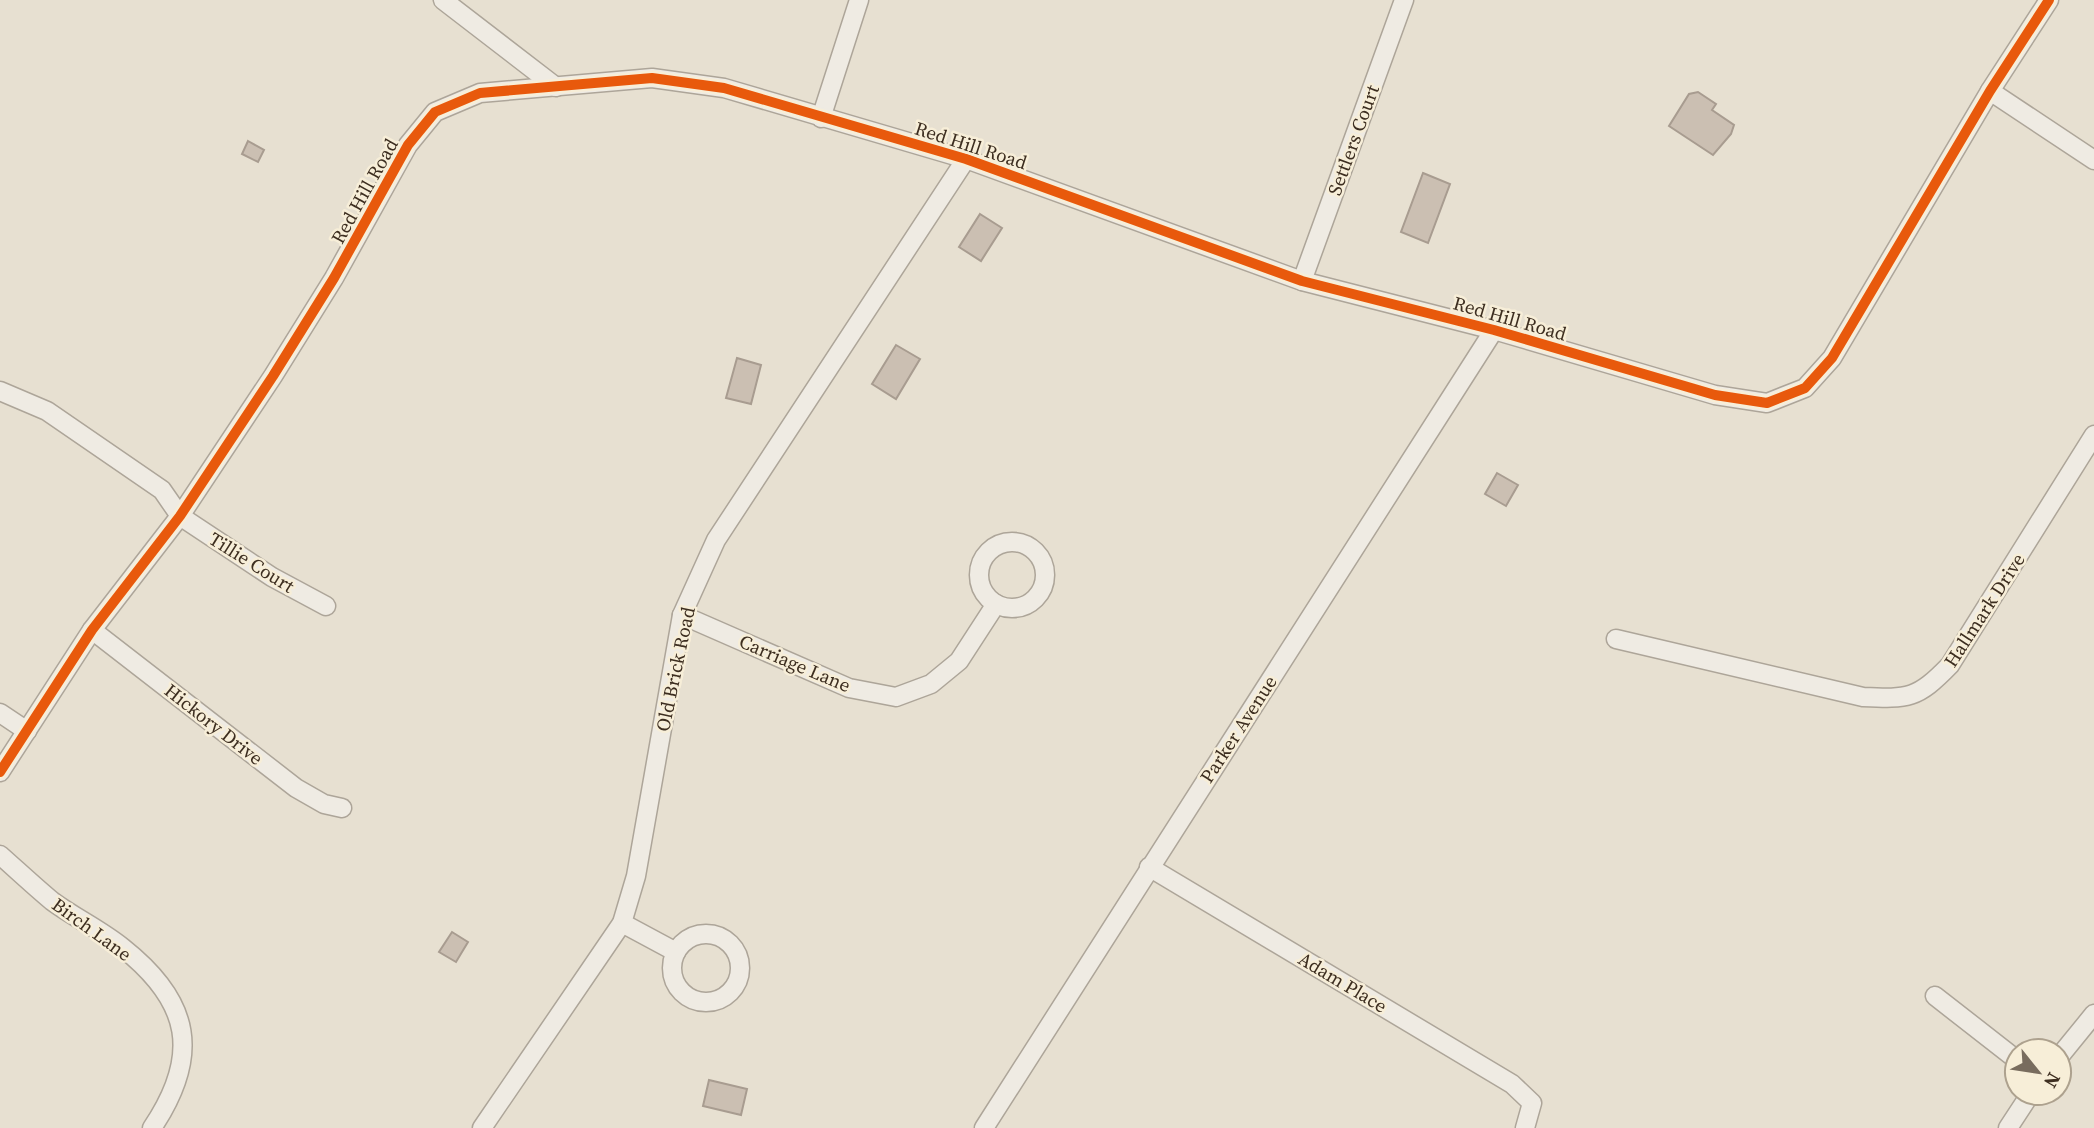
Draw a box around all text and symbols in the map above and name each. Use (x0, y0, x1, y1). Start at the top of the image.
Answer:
street label: Settlers Court (1321, 80, 1385, 199)
street label: Red Hill Road (912, 115, 1031, 175)
street label: Red Hill Road (324, 134, 404, 248)
street label: Red Hill Road (1450, 289, 1570, 347)
street label: Tillie Court (204, 526, 300, 599)
street label: Hallmark Drive (1937, 548, 2031, 672)
street label: Old Brick Road (649, 604, 701, 734)
street label: Carriage Lane (735, 628, 855, 698)
street label: Parker Avenue (1194, 670, 1282, 788)
street label: Hickory Drive (159, 677, 269, 771)
street label: Birch Lane (47, 891, 137, 967)
street label: Adam Place (1294, 945, 1392, 1019)
north arrow (2003, 1037, 2073, 1107)
text: N (2038, 1068, 2067, 1093)

